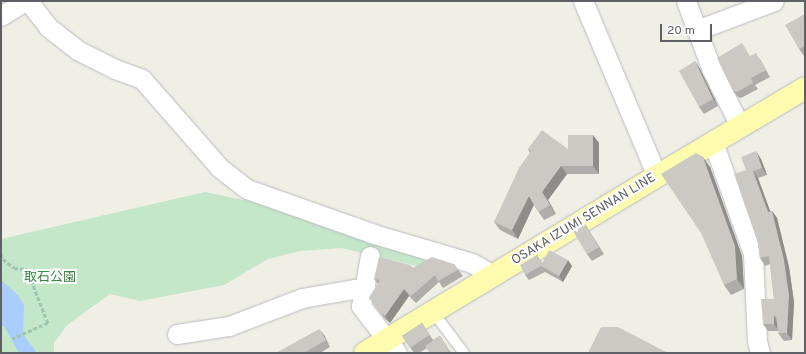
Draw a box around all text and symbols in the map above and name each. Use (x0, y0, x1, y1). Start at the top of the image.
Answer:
scale bar (662, 16, 714, 42)
text: 20 m (667, 23, 695, 39)
street label: OSAKA IZUMI SENNAN LINE (509, 171, 659, 269)
park label: 取石公園 (24, 270, 76, 286)

